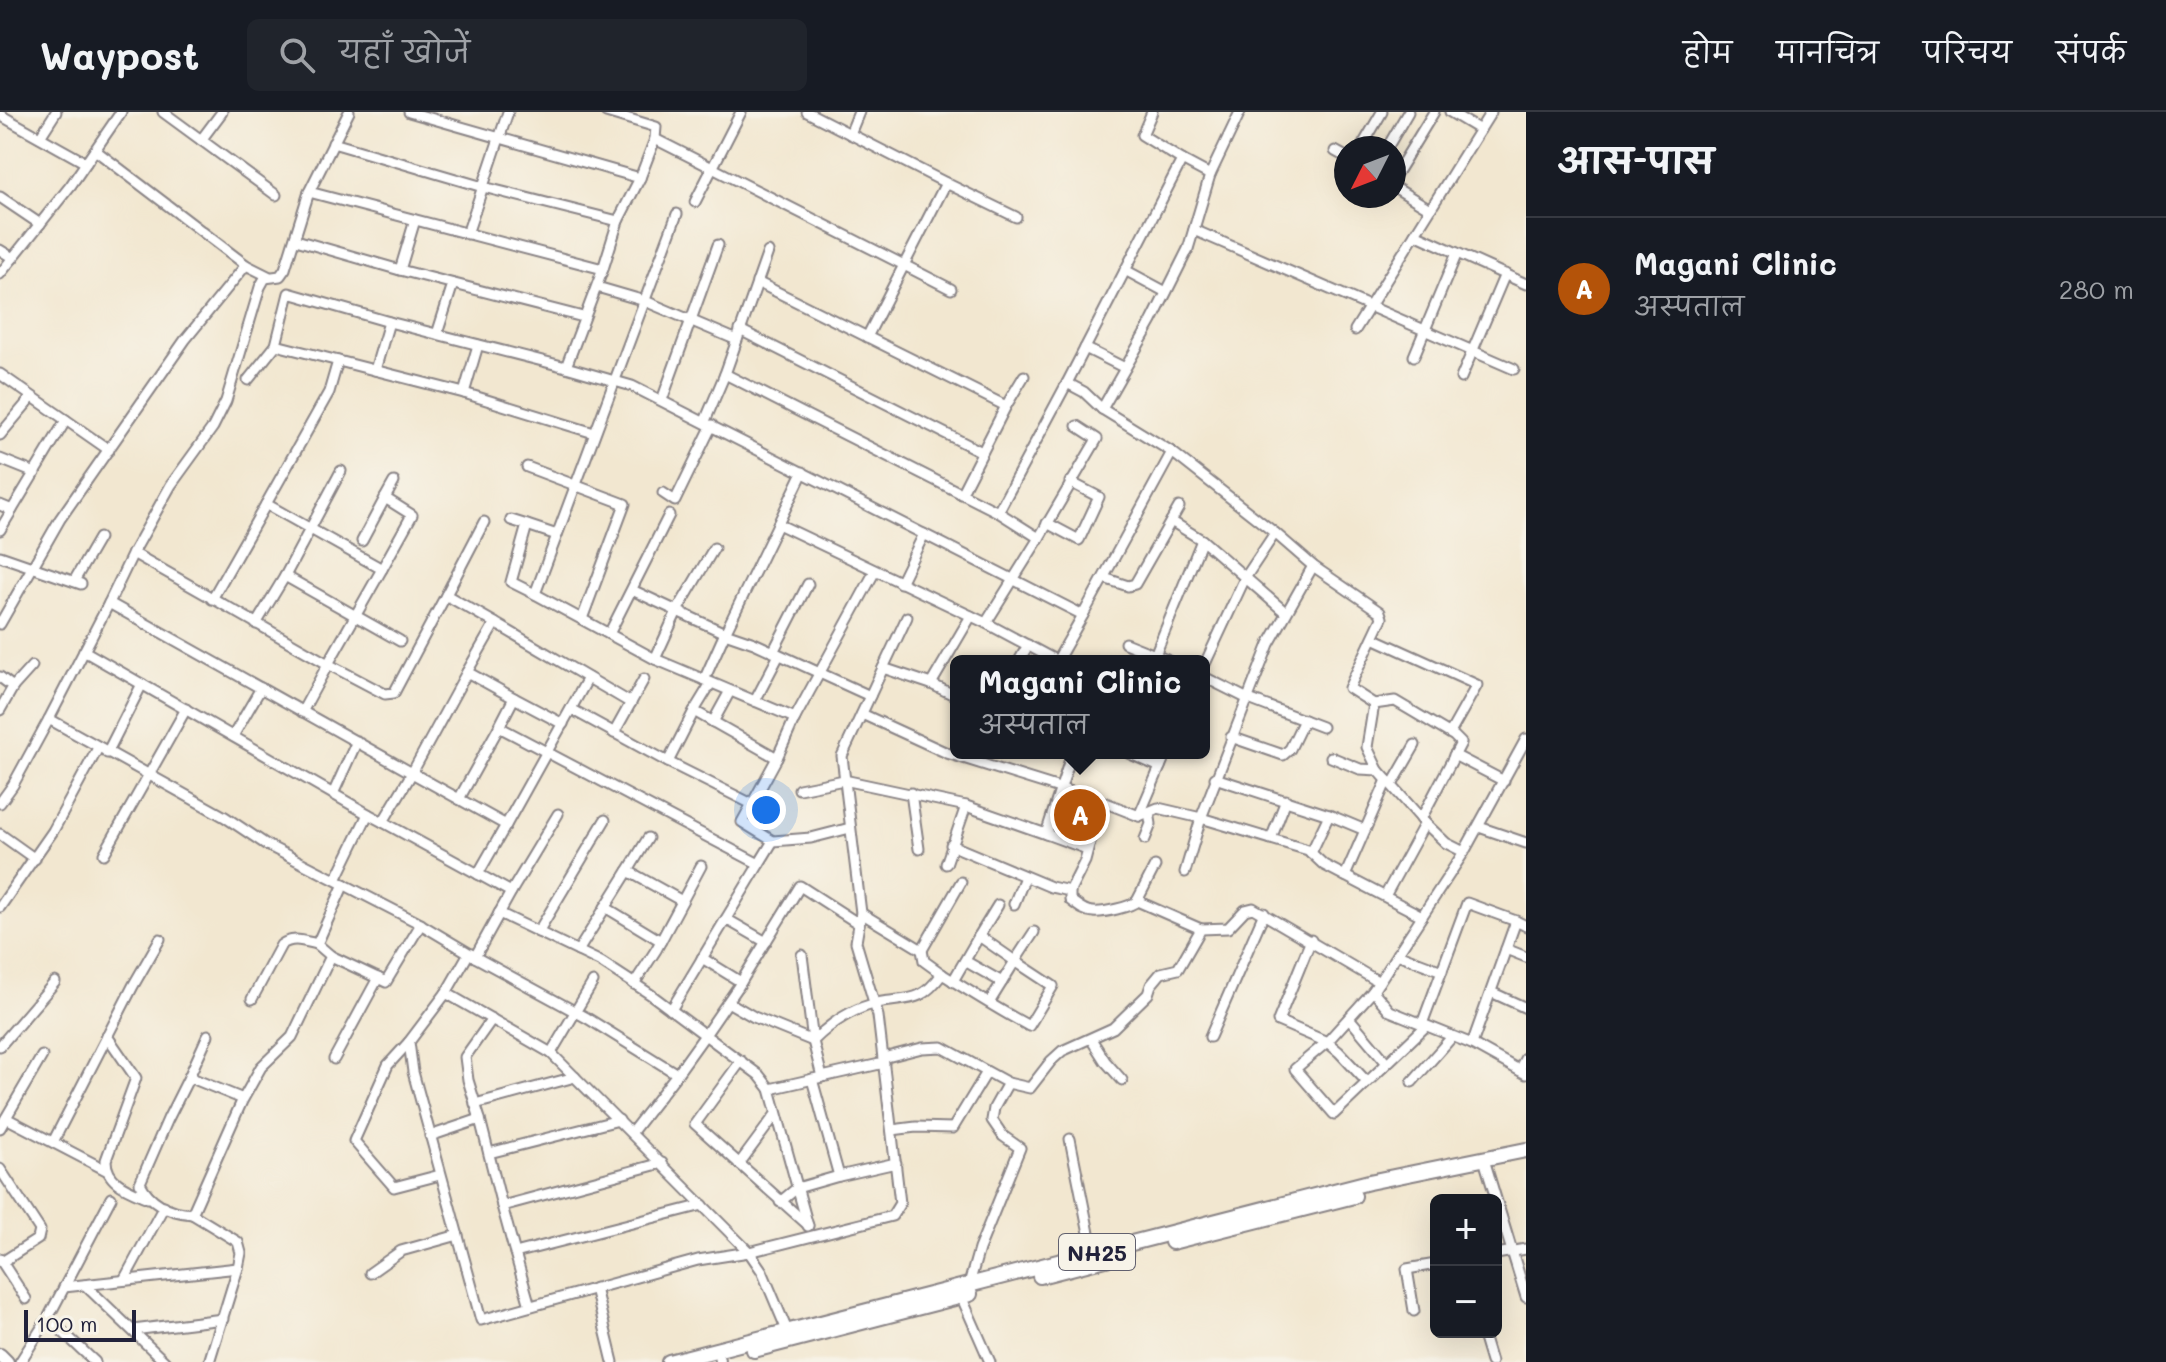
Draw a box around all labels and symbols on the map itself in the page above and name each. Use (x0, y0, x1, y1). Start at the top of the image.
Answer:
north arrow (1334, 136, 1406, 208)
pin: A (1054, 785, 1106, 845)
your location (746, 790, 786, 830)
road number: NH25 (1059, 1234, 1135, 1270)
scale bar (24, 1306, 136, 1342)

